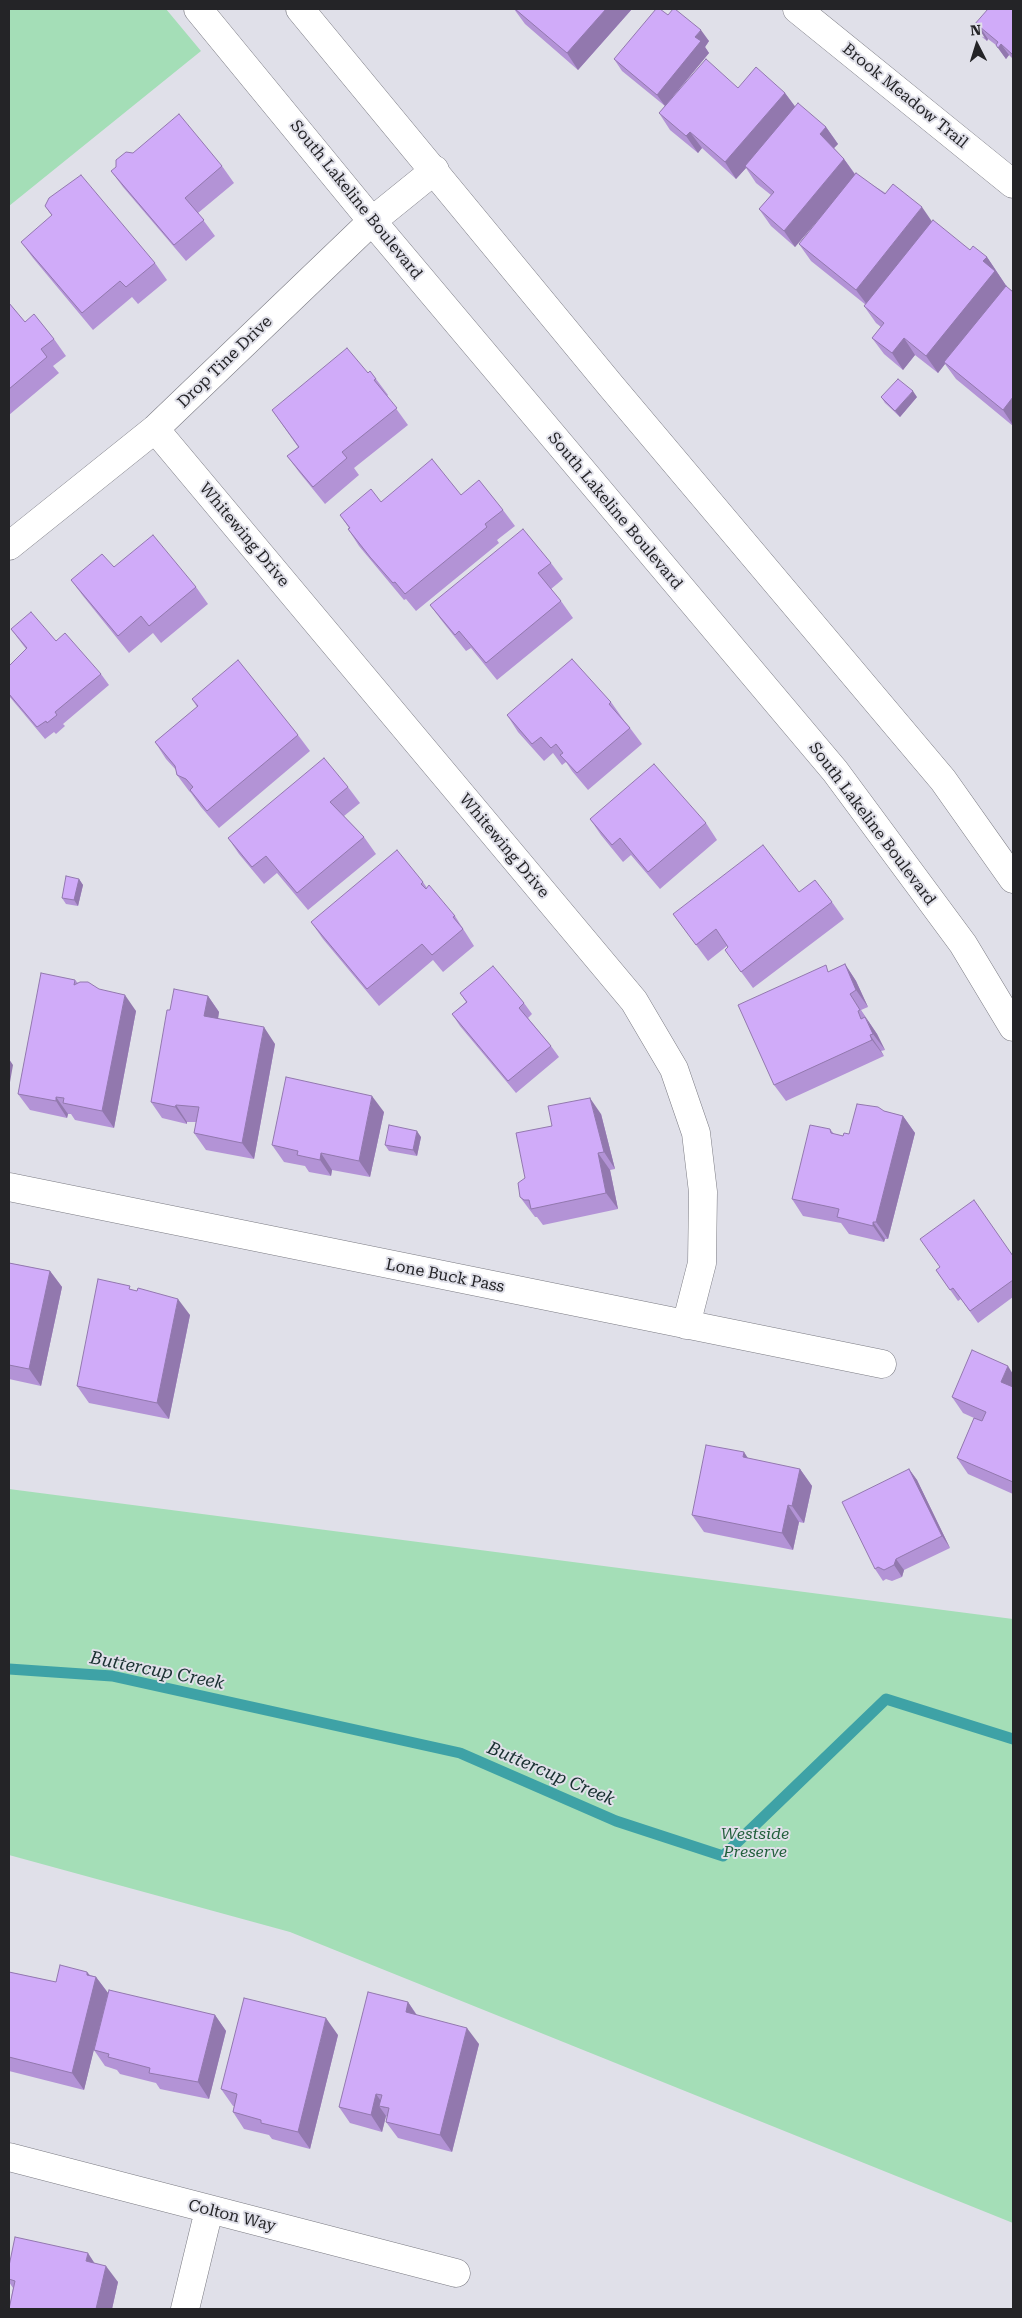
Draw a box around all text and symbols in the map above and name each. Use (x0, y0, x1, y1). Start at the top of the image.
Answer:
north arrow (952, 20, 1002, 70)
text: N (970, 22, 982, 38)
street label: Brook Meadow Trail (838, 39, 972, 153)
street label: South Lakeline Boulevard (286, 117, 426, 283)
street label: Drop Tine Drive (174, 312, 276, 412)
street label: South Lakeline Boulevard (544, 429, 686, 593)
street label: Whitewing Drive (195, 479, 293, 591)
street label: South Lakeline Boulevard (804, 739, 940, 909)
street label: Whitewing Drive (455, 790, 553, 902)
street label: Lone Buck Pass (384, 1255, 506, 1297)
water label: Buttercup Creek (88, 1647, 226, 1695)
water label: Buttercup Creek (484, 1737, 618, 1811)
park label: Westside Preserve (721, 1824, 789, 1862)
street label: Colton Way (186, 2196, 278, 2236)

